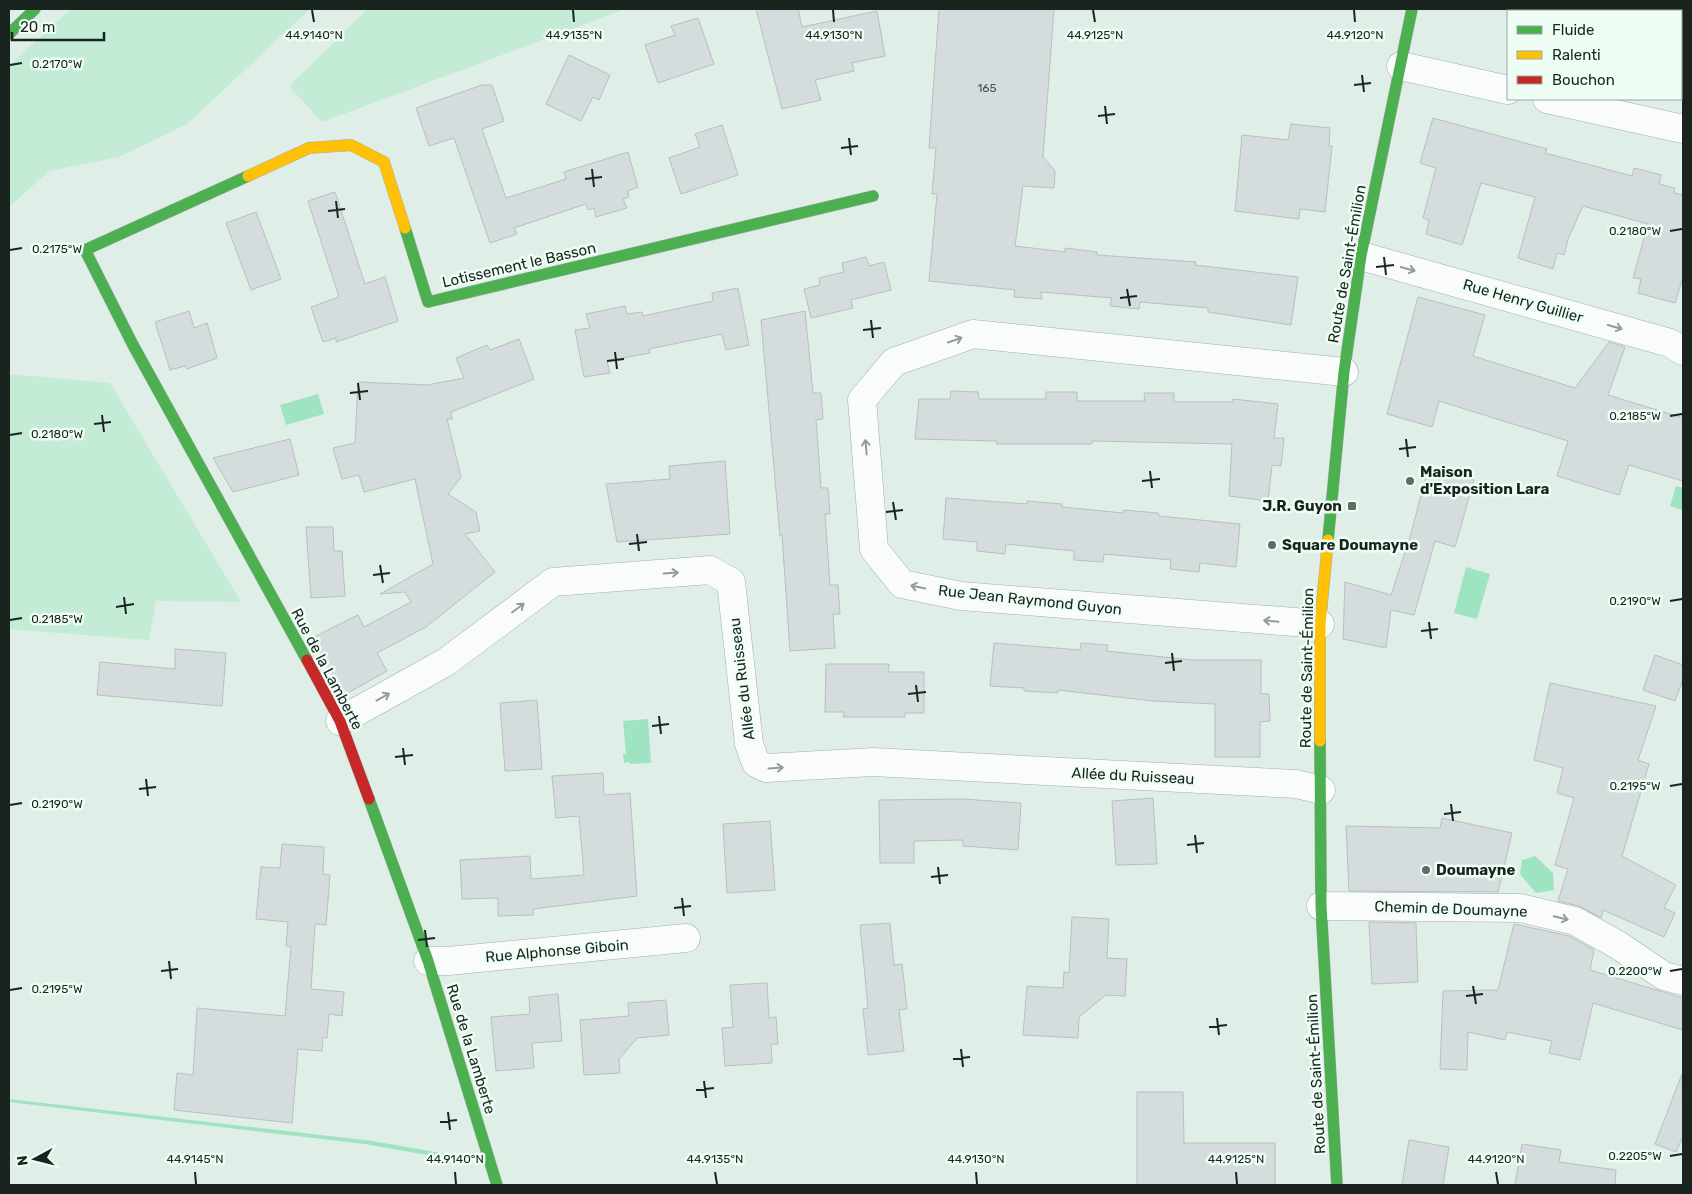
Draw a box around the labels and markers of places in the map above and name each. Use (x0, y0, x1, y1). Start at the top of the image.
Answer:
place label: Maison d'Exposition Lara (1420, 463, 1550, 498)
marker: Maison d'Exposition Lara (1404, 475, 1416, 487)
place label: J.R. Guyon (1262, 497, 1342, 515)
marker: J.R. Guyon (1346, 500, 1358, 512)
place label: Square Doumayne (1282, 536, 1418, 554)
marker: Square Doumayne (1266, 539, 1278, 551)
place label: Doumayne (1436, 861, 1515, 879)
marker: Doumayne (1420, 864, 1432, 876)

